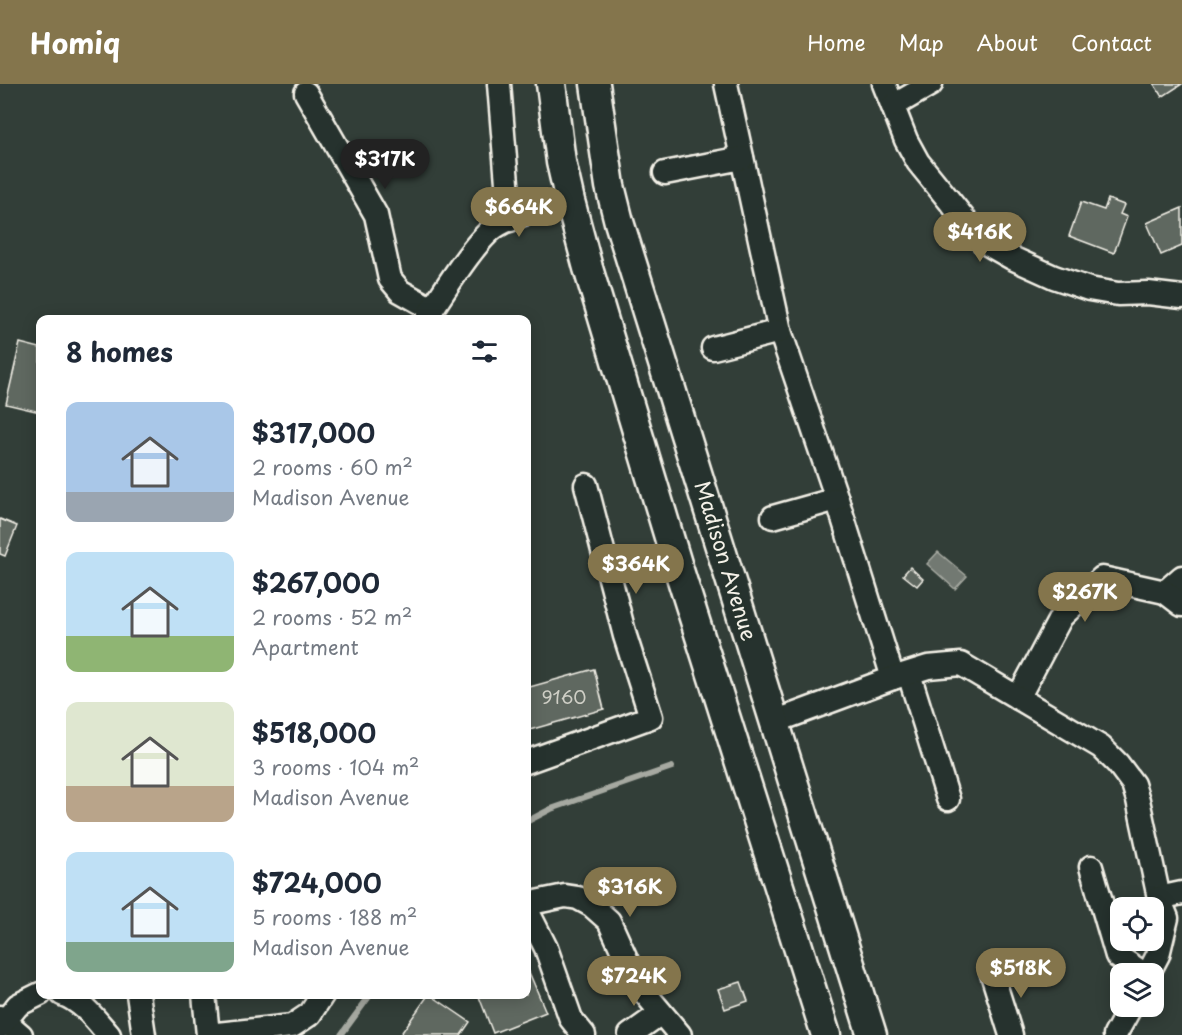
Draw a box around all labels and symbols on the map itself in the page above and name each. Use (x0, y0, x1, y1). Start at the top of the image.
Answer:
pin: $317K (343, 139, 427, 190)
pin: $664K (477, 187, 561, 238)
pin: $416K (938, 212, 1022, 263)
street label: Madison Avenue (687, 477, 766, 644)
pin: $364K (594, 544, 678, 595)
pin: $267K (1043, 572, 1127, 623)
house number: 9160 (542, 683, 586, 710)
pin: $316K (588, 867, 672, 918)
pin: $518K (979, 948, 1063, 999)
pin: $724K (592, 956, 676, 1007)

